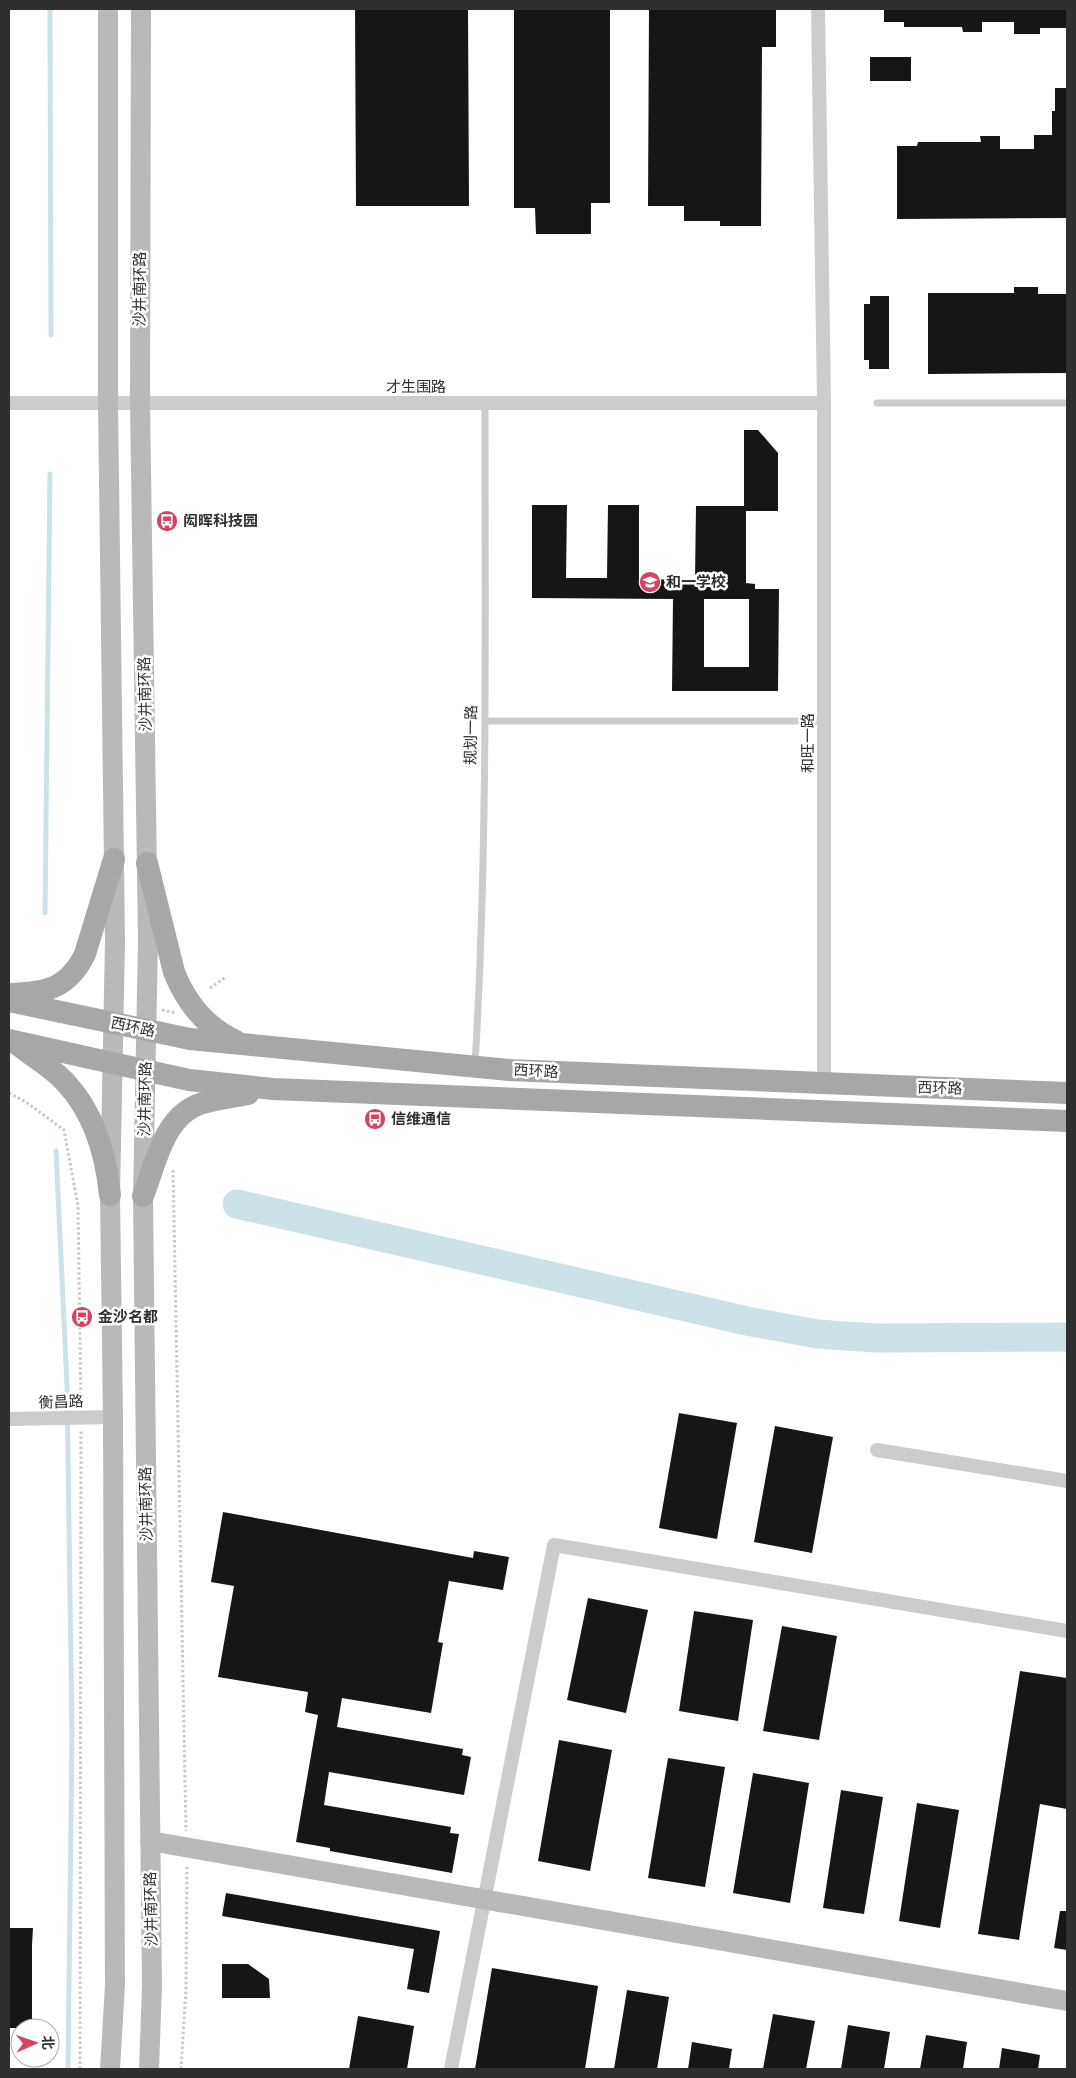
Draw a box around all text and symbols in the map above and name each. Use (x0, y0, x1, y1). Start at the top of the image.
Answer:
street label: 沙井南环路 (130, 251, 149, 327)
street label: 才生围路 (386, 377, 446, 396)
bus stop icon: 闳晖科技园 (155, 509, 179, 533)
place label: 闳晖科技园 (183, 511, 258, 530)
school or university icon: 和一学校 (638, 570, 662, 594)
place label: 和一学校 (666, 572, 726, 591)
street label: 沙井南环路 (134, 656, 155, 732)
street label: 规划一路 (460, 705, 481, 765)
street label: 和旺一路 (798, 713, 817, 773)
street label: 西环路 (109, 1013, 157, 1040)
street label: 西环路 (513, 1060, 559, 1081)
street label: 沙井南环路 (134, 1061, 155, 1137)
street label: 西环路 (917, 1077, 963, 1098)
bus stop icon: 信维通信 (363, 1107, 387, 1131)
place label: 信维通信 (391, 1109, 451, 1128)
bus stop icon: 金沙名都 (70, 1305, 94, 1329)
place label: 金沙名都 (98, 1307, 158, 1326)
street label: 衡昌路 (38, 1391, 84, 1412)
street label: 沙井南环路 (135, 1466, 156, 1542)
street label: 沙井南环路 (140, 1871, 161, 1947)
north arrow (10, 2018, 60, 2068)
text: 北 (39, 2035, 57, 2050)

